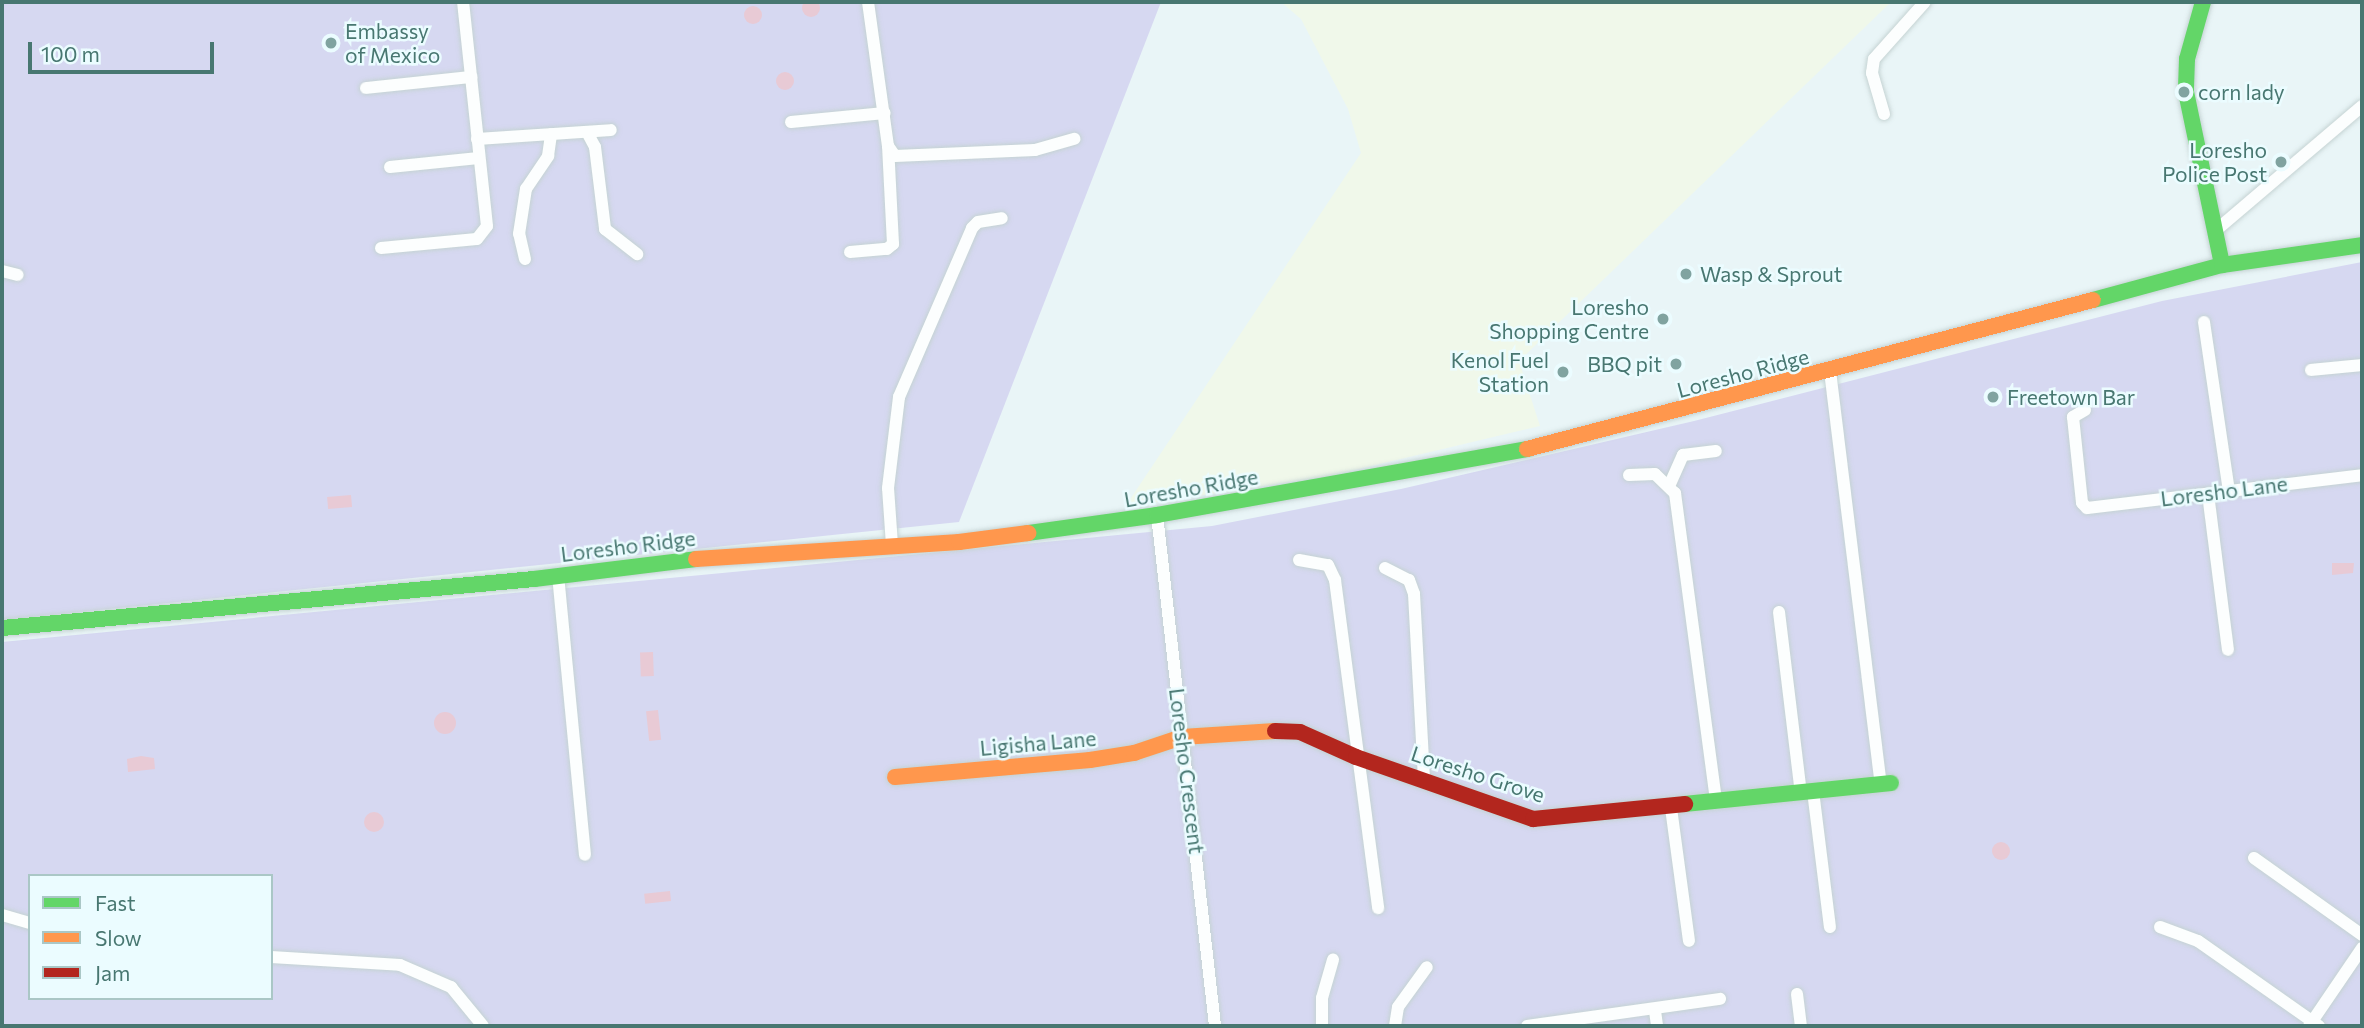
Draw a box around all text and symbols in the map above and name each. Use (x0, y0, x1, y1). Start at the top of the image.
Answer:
place label: Embassy of Mexico (345, 18, 440, 68)
scale bar (32, 28, 217, 72)
marker: Embassy of Mexico (323, 35, 339, 51)
text: 100 m (41, 41, 100, 66)
place label: corn lady (2198, 79, 2285, 105)
marker: corn lady (2176, 84, 2192, 100)
place label: Loresho Police Post (2162, 137, 2267, 187)
marker: Loresho Police Post (2273, 154, 2289, 170)
place label: Wasp & Sprout (1700, 261, 1842, 287)
marker: Wasp & Sprout (1678, 266, 1694, 282)
place label: Loresho Shopping Centre (1489, 294, 1649, 344)
marker: Loresho Shopping Centre (1655, 311, 1671, 327)
street label: Loresho Ridge (1674, 343, 1812, 403)
place label: Kenol Fuel Station (1451, 347, 1549, 397)
place label: BBQ pit (1587, 351, 1662, 377)
marker: BBQ pit (1668, 356, 1684, 372)
marker: Kenol Fuel Station (1555, 364, 1571, 380)
place label: Freetown Bar (2007, 384, 2135, 410)
marker: Freetown Bar (1985, 389, 2001, 405)
street label: Loresho Ridge (1122, 464, 1260, 512)
street label: Loresho Lane (2159, 471, 2289, 511)
street label: Loresho Ridge (559, 525, 697, 567)
street label: Loresho Crescent (1164, 687, 1210, 855)
street label: Ligisha Lane (979, 725, 1097, 761)
street label: Loresho Grove (1408, 741, 1548, 807)
legend (28, 874, 273, 1000)
text: Fast (95, 890, 136, 915)
text: Slow (95, 925, 142, 950)
text: Jam (95, 960, 130, 985)

